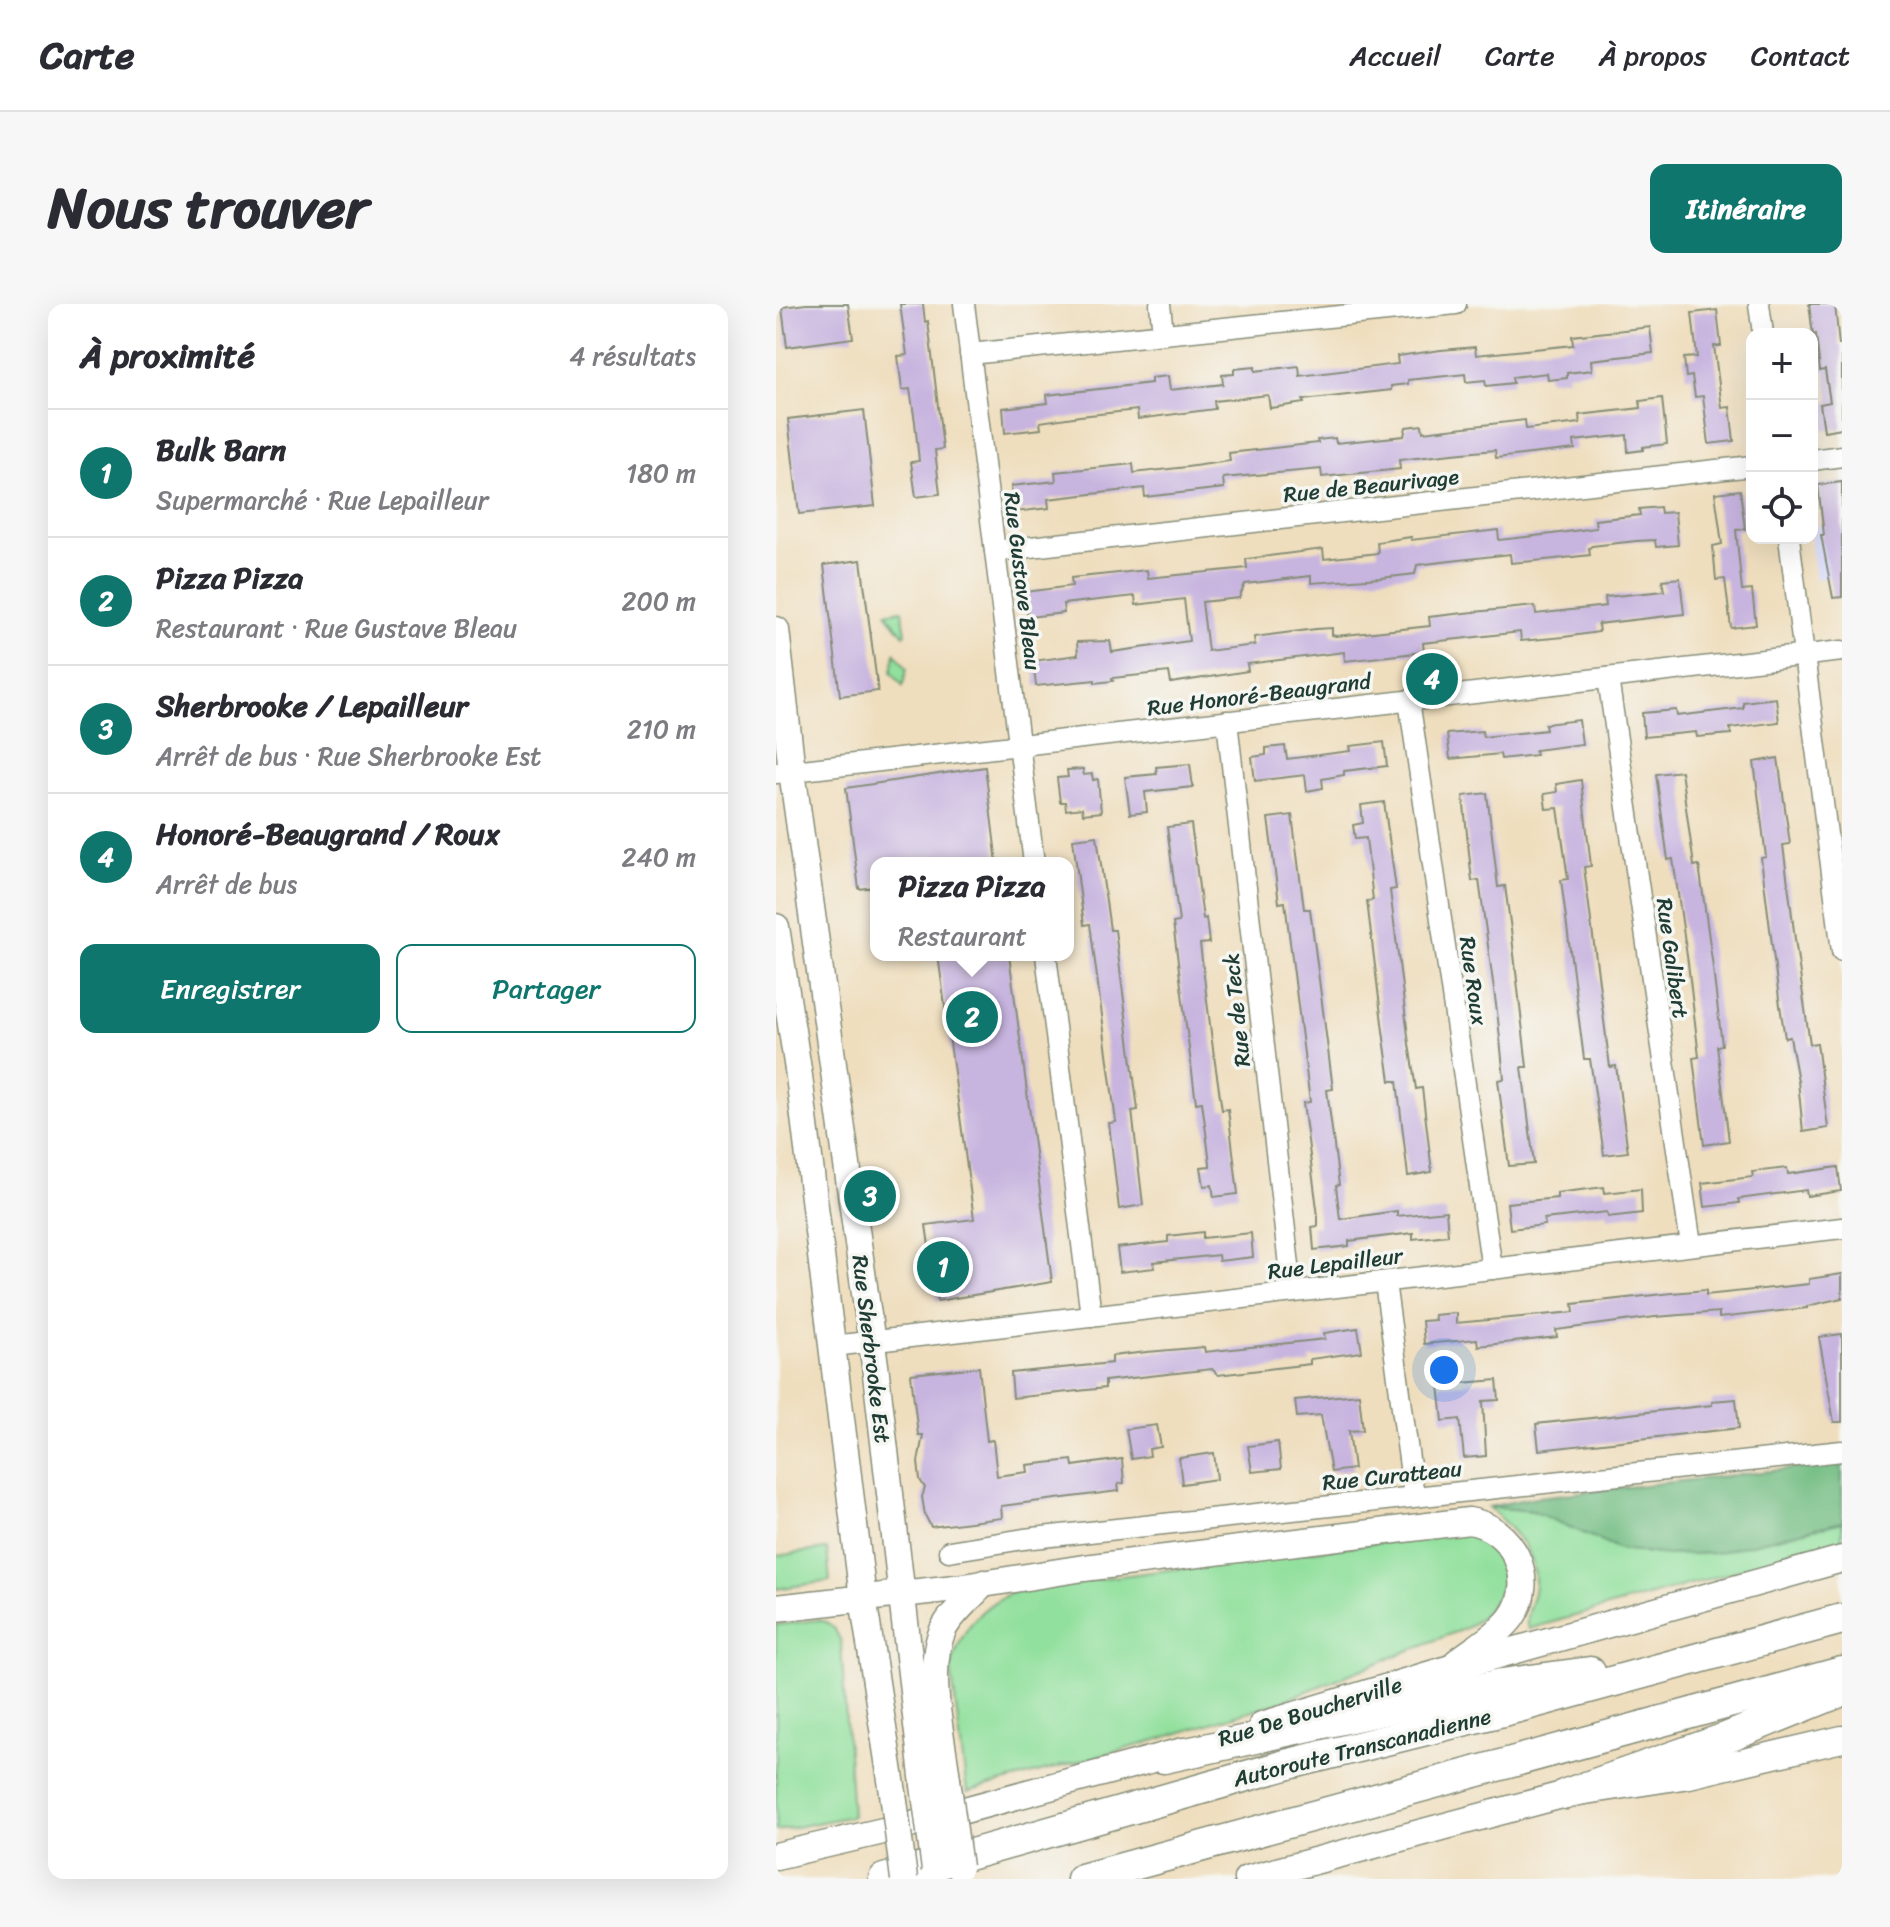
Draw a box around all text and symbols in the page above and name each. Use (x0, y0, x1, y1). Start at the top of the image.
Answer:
text: Carte (40, 22, 135, 89)
text: Accueil (1350, 31, 1441, 80)
text: Carte (1485, 31, 1555, 80)
text: À propos (1599, 31, 1707, 80)
text: Contact (1751, 31, 1850, 80)
text: Nous trouver (48, 159, 369, 258)
button: Itinéraire (1650, 164, 1842, 253)
text: À proximité (80, 326, 255, 386)
map controls (1746, 328, 1818, 544)
button: + (1746, 328, 1818, 400)
text: 4 résultats (569, 333, 696, 379)
button: − (1746, 400, 1818, 472)
text: Bulk Barn (156, 423, 286, 477)
text: 1 (100, 450, 112, 496)
text: 180 m (626, 450, 696, 496)
street label: Rue de Beaurivage (1281, 457, 1461, 514)
button: locate (1746, 472, 1818, 544)
text: Supermarché · Rue Lepailleur (156, 477, 488, 523)
street label: Rue Gustave Bleau (992, 490, 1053, 673)
text: Pizza Pizza (156, 551, 303, 605)
text: 2 (98, 578, 114, 624)
text: 200 m (621, 578, 696, 624)
text: Restaurant · Rue Gustave Bleau (156, 605, 517, 651)
pin: 4 (1406, 649, 1458, 709)
street label: Rue Honoré-Beaugrand (1145, 661, 1374, 728)
text: Sherbrooke / Lepailleur (156, 679, 468, 733)
text: 3 (99, 706, 113, 752)
text: 210 m (627, 706, 696, 752)
text: Arrêt de bus · Rue Sherbrooke Est (156, 733, 541, 779)
text: Honoré-Beaugrand / Roux (156, 807, 500, 861)
text: 4 (98, 834, 114, 880)
text: 240 m (622, 834, 696, 880)
popup (870, 857, 1074, 961)
text: Pizza Pizza (898, 859, 1046, 913)
text: Arrêt de bus (156, 861, 297, 907)
street label: Rue Galibert (1645, 895, 1700, 1021)
text: Restaurant (898, 913, 1027, 959)
street label: Rue Roux (1448, 934, 1499, 1029)
button: Enregistrer (80, 944, 380, 1033)
button: Partager (396, 944, 696, 1033)
street label: Rue de Teck (1211, 951, 1262, 1069)
pin: 2 (946, 987, 998, 1047)
pin: 3 (844, 1166, 896, 1226)
street label: Rue Lepailleur (1265, 1236, 1407, 1291)
pin: 1 (917, 1237, 969, 1297)
street label: Rue Sherbrooke Est (841, 1253, 902, 1446)
your location (1424, 1350, 1464, 1390)
street label: Rue Curatteau (1320, 1449, 1464, 1502)
street label: Rue De Boucherville (1213, 1665, 1407, 1758)
street label: Autoroute Transcanadienne (1228, 1697, 1495, 1799)

